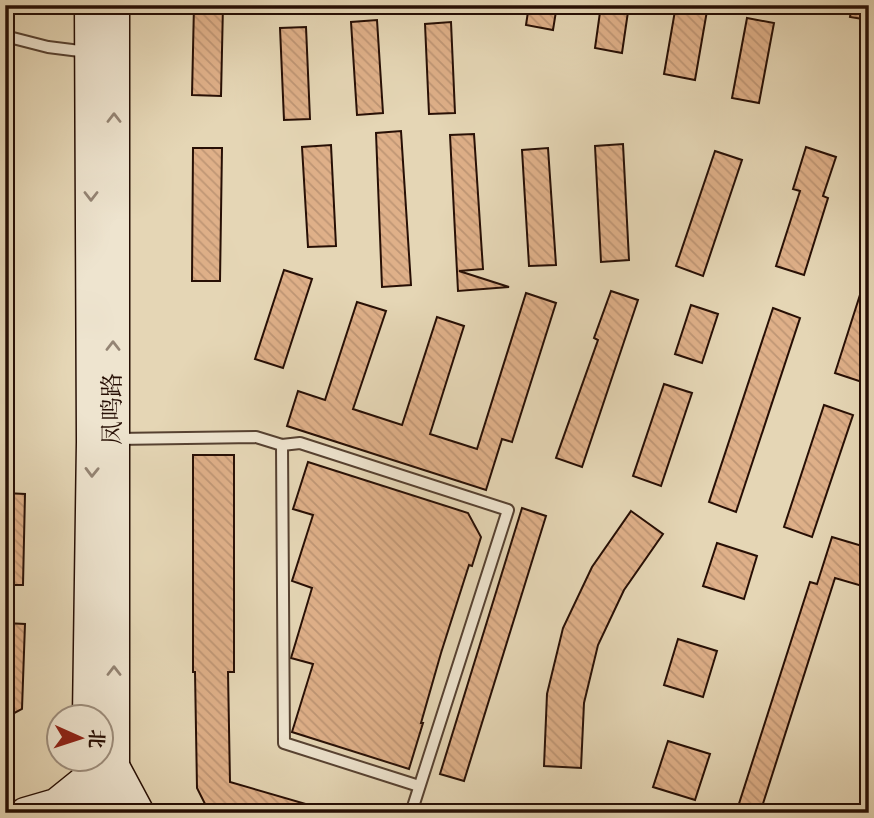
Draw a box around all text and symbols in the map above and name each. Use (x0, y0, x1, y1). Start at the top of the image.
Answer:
one-way arrow (106, 112, 122, 123)
one-way arrow (83, 191, 99, 202)
one-way arrow (105, 340, 121, 350)
street label: 凤鸣路 (98, 373, 128, 445)
one-way arrow (84, 468, 100, 478)
one-way arrow (106, 665, 122, 676)
north arrow (46, 702, 116, 772)
text: 北 (83, 729, 108, 749)

